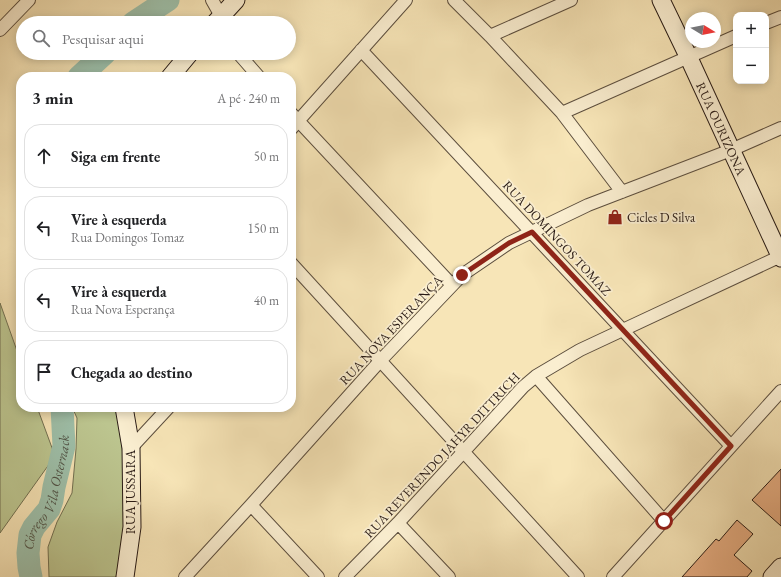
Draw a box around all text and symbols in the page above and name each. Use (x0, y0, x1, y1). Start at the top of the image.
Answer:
north arrow (685, 12, 721, 48)
map controls (733, 12, 769, 84)
button: + (733, 12, 769, 48)
search box (16, 16, 296, 60)
icon: search (30, 27, 52, 49)
text: Pesquisar aqui (62, 29, 144, 48)
button: − (733, 48, 769, 84)
street label: RUA OURIZONA (693, 79, 751, 179)
text: 3 min (32, 87, 73, 109)
text: A pé · 240 m (217, 90, 280, 107)
icon: ahead (33, 145, 55, 167)
text: Siga em frente (71, 147, 160, 166)
text: 50 m (254, 148, 279, 165)
street label: RUA DOMINGOS TOMAZ (499, 177, 615, 299)
shop icon: Cicles D Silva (606, 208, 624, 226)
place label: Cicles D Silva (627, 209, 696, 226)
text: Vire à esquerda (71, 210, 167, 229)
icon: left (33, 217, 55, 239)
text: 150 m (248, 220, 279, 237)
text: Rua Domingos Tomaz (71, 229, 184, 246)
route end (453, 266, 471, 284)
street label: RUA NOVA ESPERANÇA (336, 271, 447, 388)
text: Vire à esquerda (71, 282, 167, 301)
icon: left (33, 289, 55, 311)
text: 40 m (254, 292, 279, 309)
text: Rua Nova Esperança (71, 301, 175, 318)
icon: arrive (33, 361, 55, 383)
text: Chegada ao destino (71, 363, 192, 382)
street label: RUA REVERENDO JAHYR DITTRICH (360, 368, 524, 542)
water label: Córrego Vila Osternack (19, 434, 73, 551)
street label: RUA JUSSARA (122, 449, 139, 534)
route start (655, 512, 673, 530)

